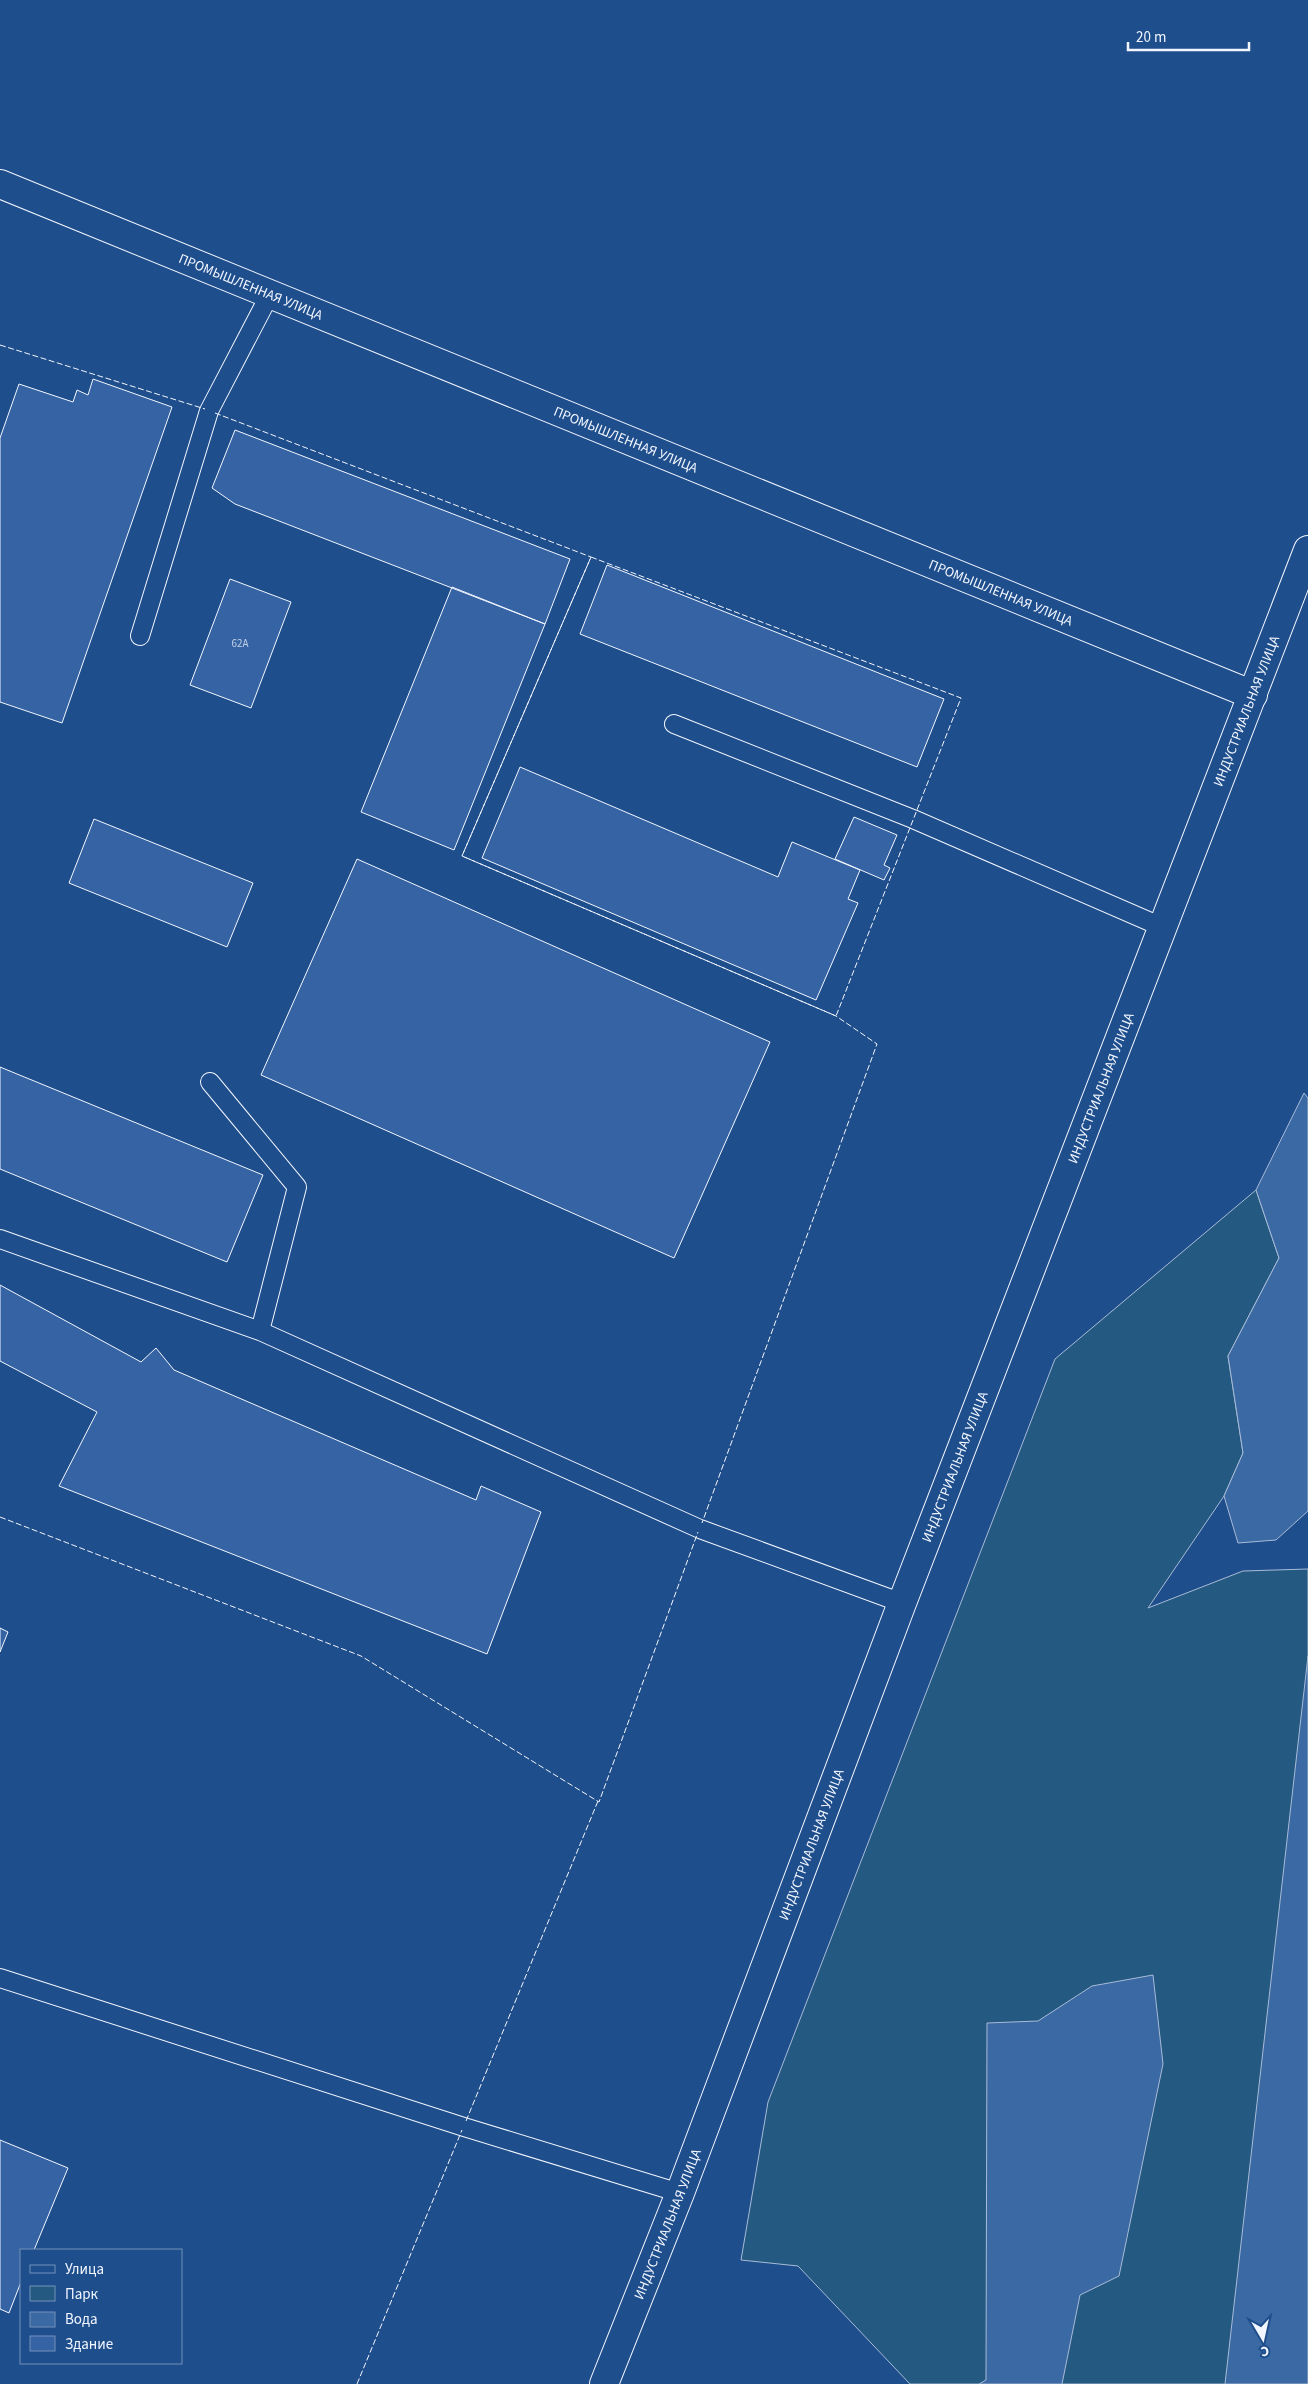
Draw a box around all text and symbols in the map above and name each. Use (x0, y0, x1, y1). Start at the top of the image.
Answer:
scale bar (1128, 20, 1249, 52)
text: 20 m (1136, 27, 1166, 48)
street label: ПРОМЫШЛЕННАЯ УЛИЦА (175, 249, 326, 326)
street label: ПРОМЫШЛЕННАЯ УЛИЦА (550, 402, 701, 479)
street label: ПРОМЫШЛЕННАЯ УЛИЦА (926, 555, 1076, 632)
street label: ИНДУСТРИАЛЬНАЯ УЛИЦА (1209, 633, 1285, 790)
house number: 62А (232, 636, 248, 651)
street label: ИНДУСТРИАЛЬНАЯ УЛИЦА (1063, 1010, 1140, 1167)
street label: ИНДУСТРИАЛЬНАЯ УЛИЦА (917, 1388, 994, 1545)
street label: ИНДУСТРИАЛЬНАЯ УЛИЦА (775, 1766, 850, 1923)
street label: ИНДУСТРИАЛЬНАЯ УЛИЦА (630, 2146, 707, 2303)
legend (20, 2249, 182, 2364)
text: Улица (65, 2259, 104, 2280)
text: Парк (65, 2284, 99, 2305)
text: Вода (65, 2309, 98, 2330)
north arrow (1238, 2314, 1288, 2364)
text: Здание (65, 2334, 113, 2355)
text: С (1259, 2340, 1270, 2361)

